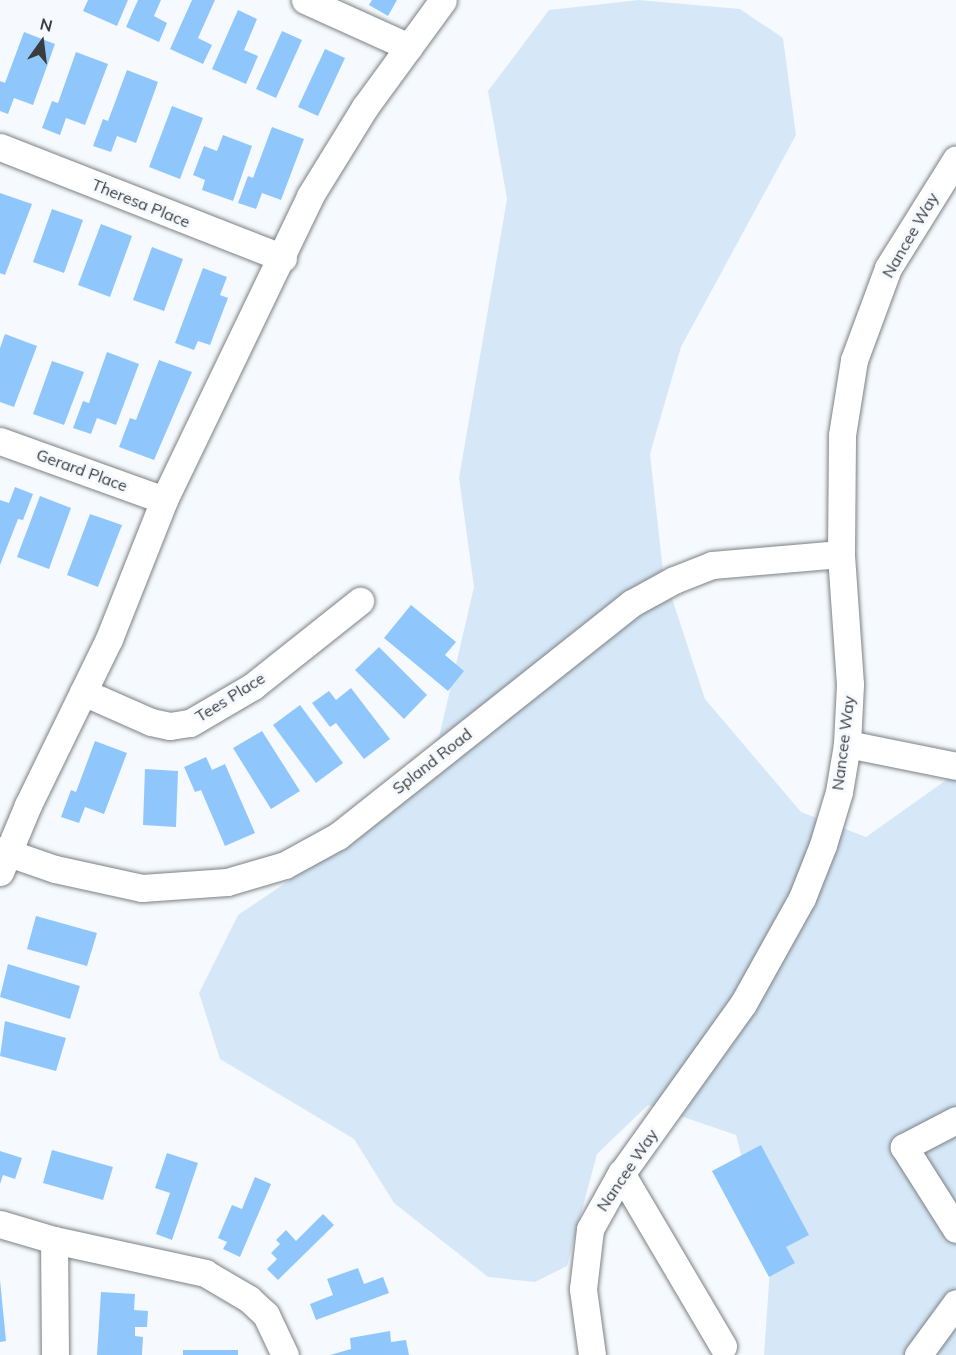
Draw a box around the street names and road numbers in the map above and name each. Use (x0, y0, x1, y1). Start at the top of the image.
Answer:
street label: Theresa Place (89, 175, 193, 231)
street label: Nancee Way (878, 189, 942, 281)
street label: Gerard Place (34, 445, 130, 495)
street label: Tees Place (192, 668, 268, 726)
street label: Nancee Way (828, 695, 858, 791)
street label: Spland Road (389, 724, 475, 798)
street label: Nancee Way (592, 1125, 662, 1215)

